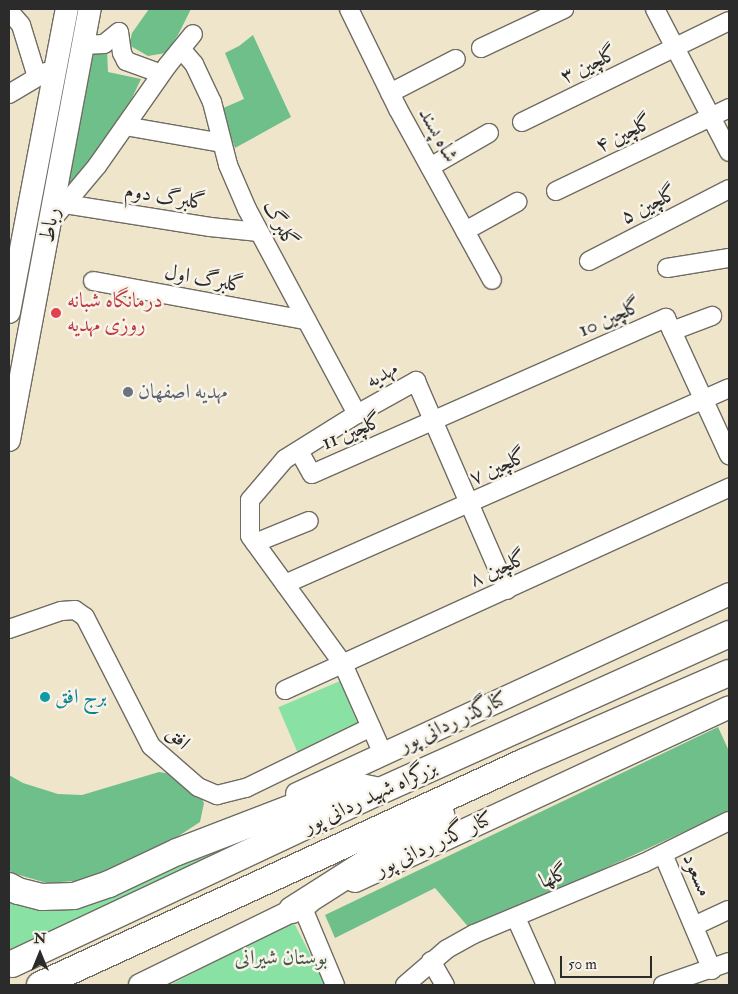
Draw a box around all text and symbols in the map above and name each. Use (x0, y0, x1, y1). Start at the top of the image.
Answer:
street label: گلچین ۳ (556, 40, 622, 90)
street label: شاه پسند (413, 103, 463, 167)
street label: گلچین ۴ (591, 109, 657, 159)
street label: گلبرگ دوم (123, 178, 207, 216)
street label: گلچین ۵ (616, 180, 682, 230)
street label: گلبرگ (257, 196, 303, 252)
street label: رباط (34, 205, 66, 245)
street label: گلبرگ اول (162, 260, 246, 298)
place label: درمانگاه شبانه روزی مهدیه (67, 288, 163, 338)
street label: گلچین 10 (575, 293, 645, 343)
marker: درمانگاه شبانه روزی مهدیه (49, 306, 63, 320)
street label: مهدیه (362, 356, 402, 394)
place label: مهدیه اصفهان (138, 379, 227, 405)
marker: مهدیه اصفهان (122, 386, 134, 398)
street label: گلچین 11 (318, 408, 386, 456)
street label: گلچین ۷ (465, 443, 531, 491)
street label: گلچین ۸ (465, 545, 531, 593)
place label: برج افق (55, 684, 107, 710)
street label: کنارگذر ردانی پور (395, 686, 511, 758)
marker: برج افق (39, 691, 51, 703)
street label: افق (161, 721, 195, 755)
street label: بزرگراه شهید ردانی پور (299, 755, 441, 839)
street label: کنار گذر ردانی پور (371, 806, 497, 882)
street label: مسعود (677, 850, 717, 900)
street label: گلها (536, 860, 572, 894)
north arrow (15, 929, 65, 979)
text: N (34, 930, 46, 947)
park label: بوستان شیرانی (235, 945, 327, 971)
scale bar (563, 946, 656, 978)
text: 50 m (568, 955, 597, 974)

